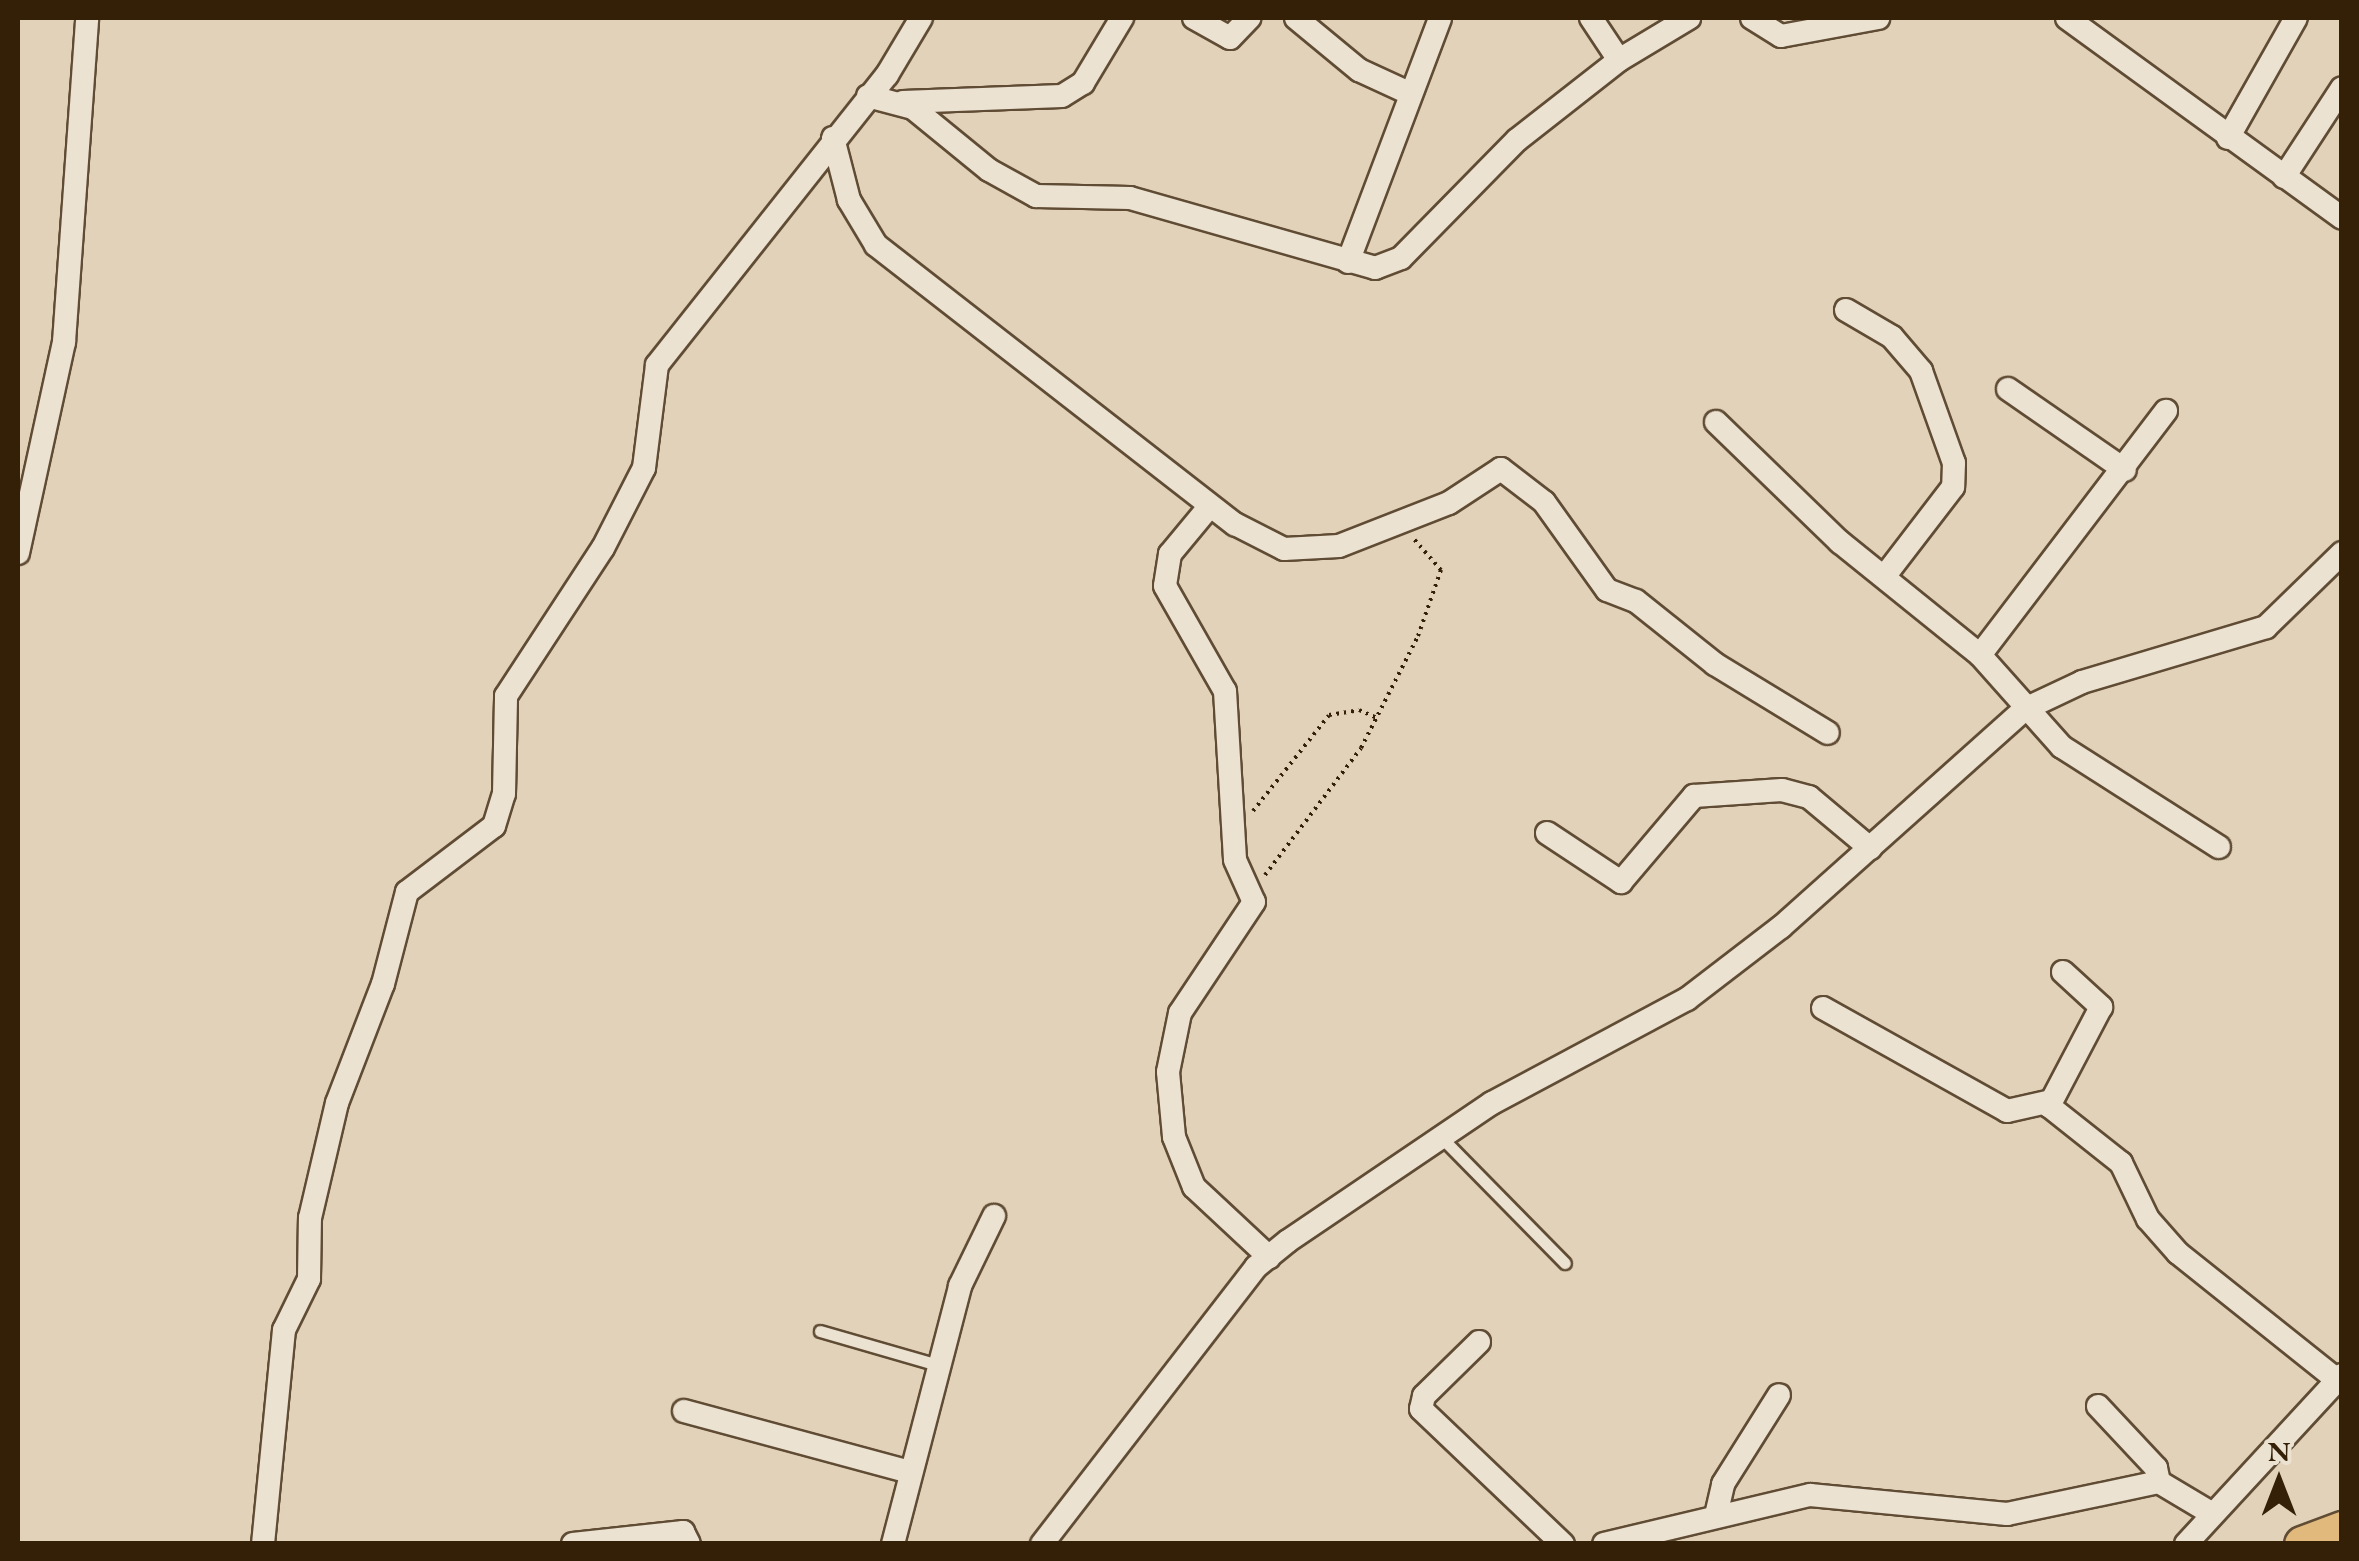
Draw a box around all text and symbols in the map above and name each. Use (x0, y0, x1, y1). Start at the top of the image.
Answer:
north arrow (2229, 1431, 2329, 1531)
text: N (2268, 1433, 2290, 1469)

